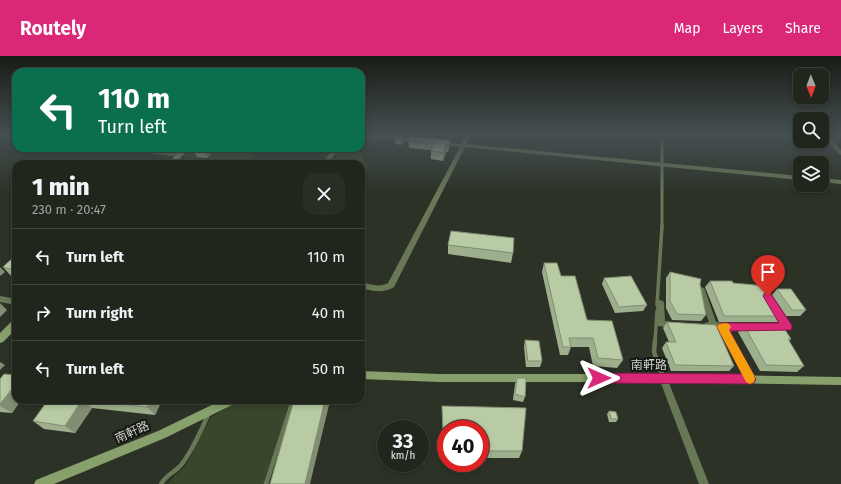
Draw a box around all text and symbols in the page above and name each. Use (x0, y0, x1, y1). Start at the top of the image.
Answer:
text: Routely (20, 17, 86, 40)
text: Map (674, 20, 700, 37)
text: Layers (722, 20, 763, 37)
text: Share (785, 20, 821, 37)
north arrow (793, 68, 829, 104)
map controls (793, 68, 829, 192)
text: 110 m (98, 82, 170, 115)
icon: left (32, 84, 84, 136)
button: search (793, 112, 829, 148)
text: Turn left (98, 116, 167, 138)
button: layers (793, 156, 829, 192)
text: 1 min (32, 173, 90, 201)
button: close (303, 173, 345, 215)
text: 230 m · 20:47 (32, 202, 106, 217)
icon: left (32, 246, 54, 268)
text: Turn left (66, 248, 124, 266)
text: 110 m (307, 248, 345, 266)
pin (751, 255, 785, 296)
icon: arrive (757, 261, 779, 283)
icon: right (32, 302, 54, 324)
text: Turn right (66, 304, 133, 322)
text: 40 m (312, 304, 345, 322)
position arrow (578, 357, 620, 399)
icon: left (32, 358, 54, 380)
street label: 南軒路 (631, 358, 667, 372)
text: Turn left (66, 360, 124, 378)
text: 50 m (312, 360, 345, 378)
street label: 南軒路 (113, 418, 151, 446)
speed limit sign: 40 (437, 420, 489, 472)
text: 33 (393, 429, 413, 453)
text: km/h (391, 450, 415, 462)

